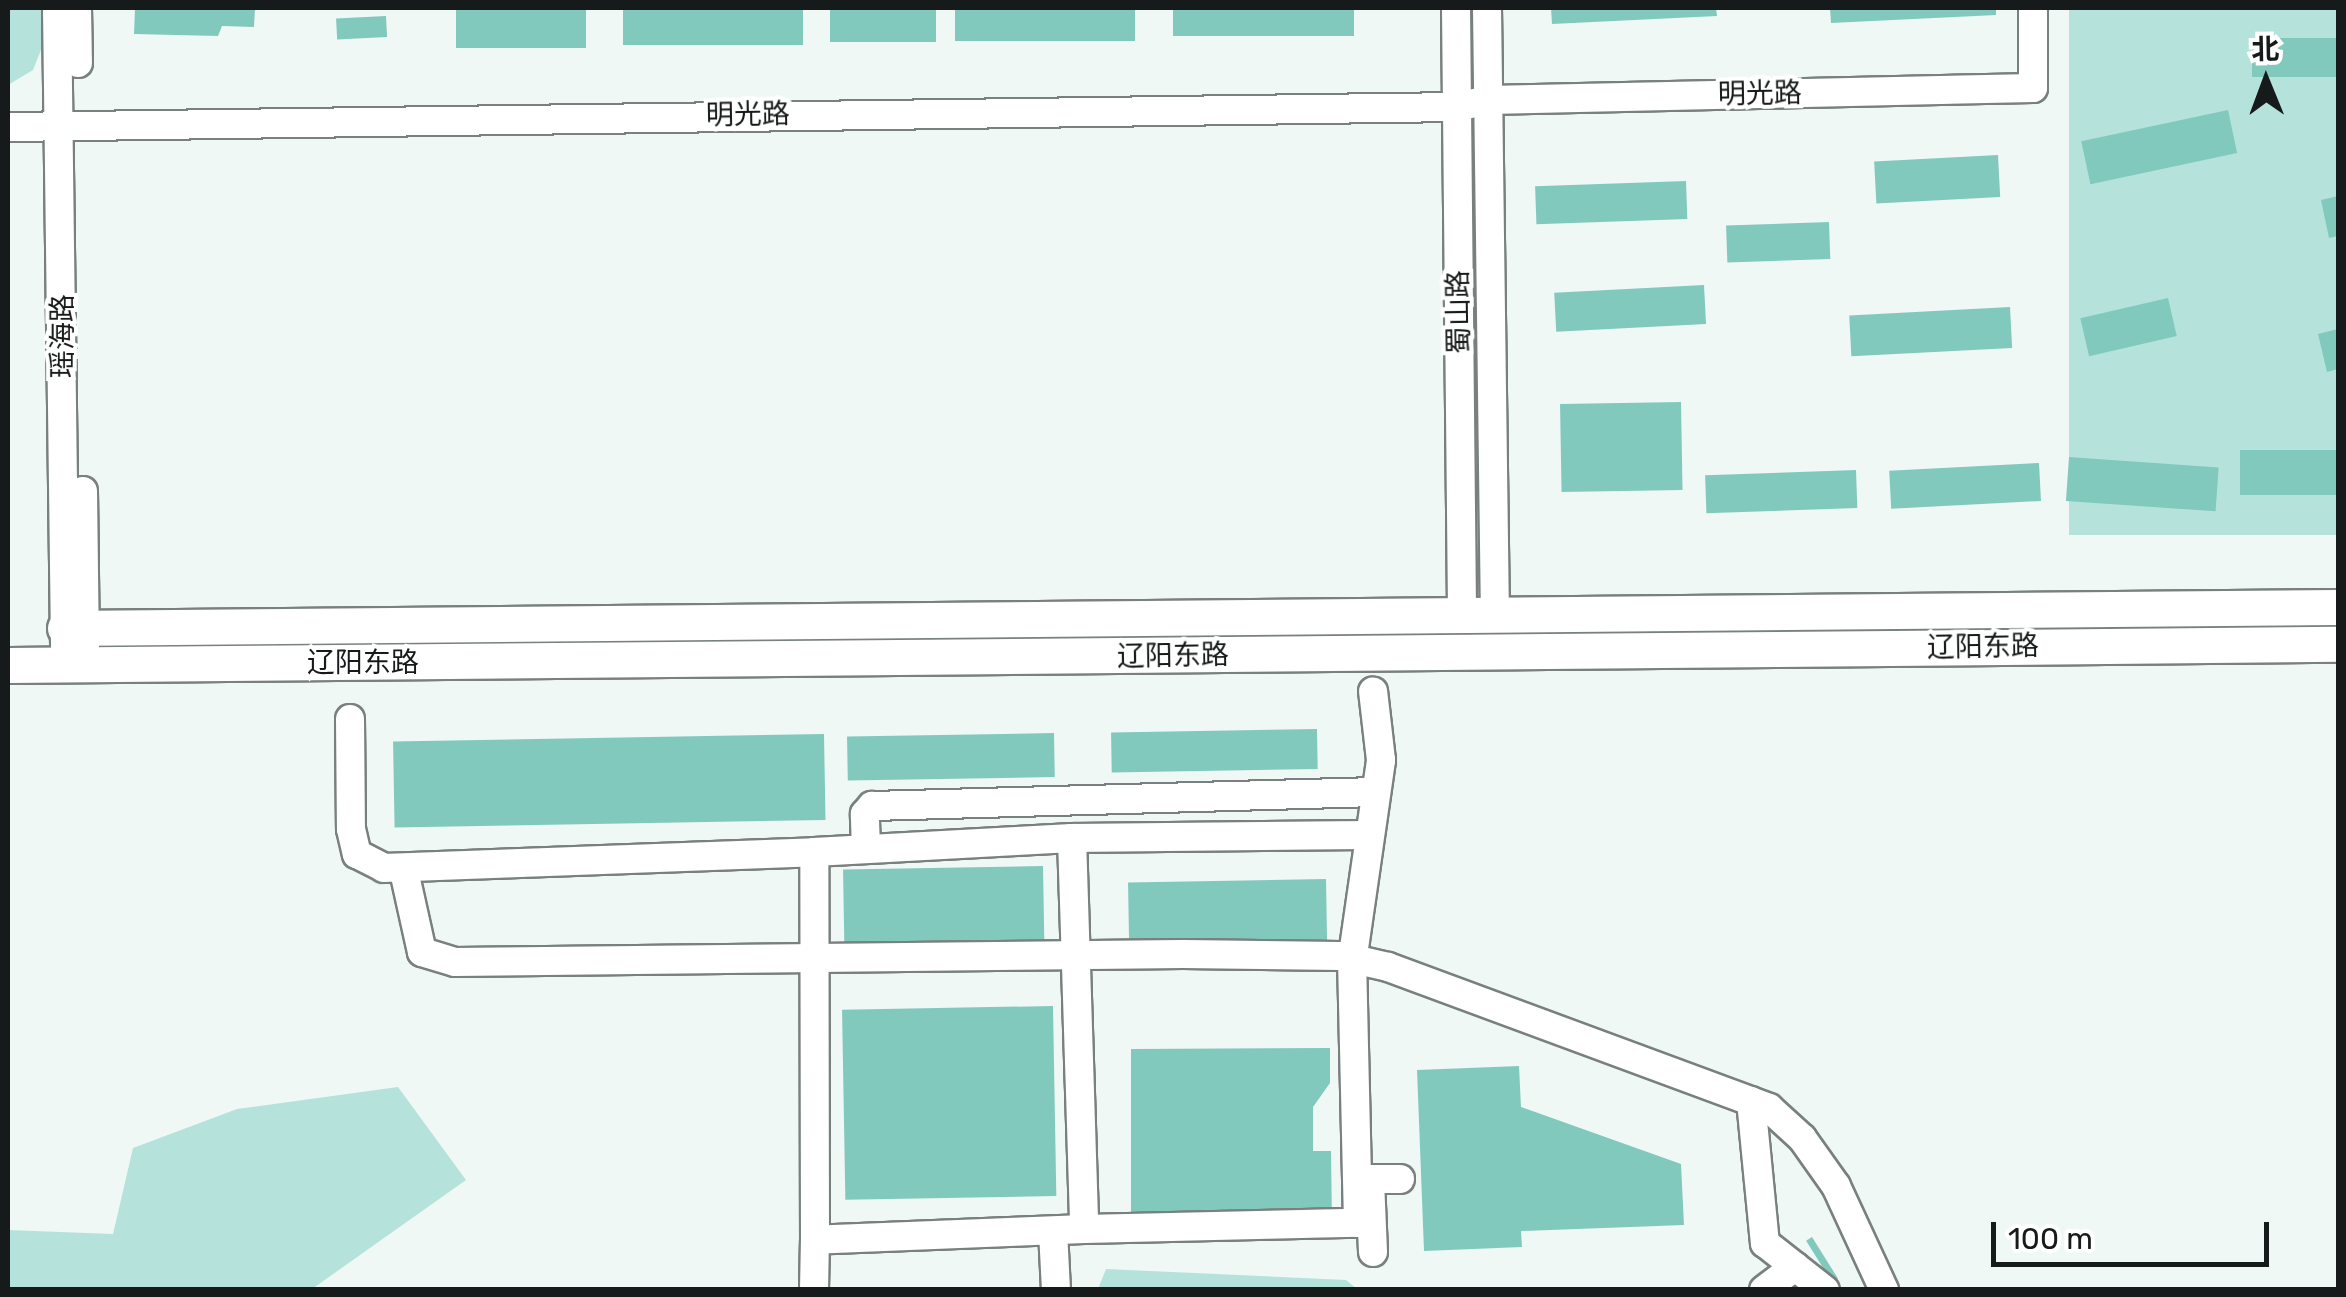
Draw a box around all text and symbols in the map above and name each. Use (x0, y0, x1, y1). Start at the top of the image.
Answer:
north arrow (2216, 30, 2316, 130)
text: 北 (2251, 33, 2280, 66)
street label: 明光路 (1718, 76, 1802, 112)
street label: 明光路 (706, 97, 790, 133)
street label: 蜀山路 (1441, 270, 1477, 354)
street label: 瑶海路 (46, 294, 80, 378)
street label: 辽阳东路 (1927, 629, 2039, 665)
street label: 辽阳东路 (1117, 638, 1229, 674)
street label: 辽阳东路 (307, 646, 419, 680)
scale bar (1996, 1202, 2274, 1264)
text: 100 m (2008, 1221, 2093, 1257)

